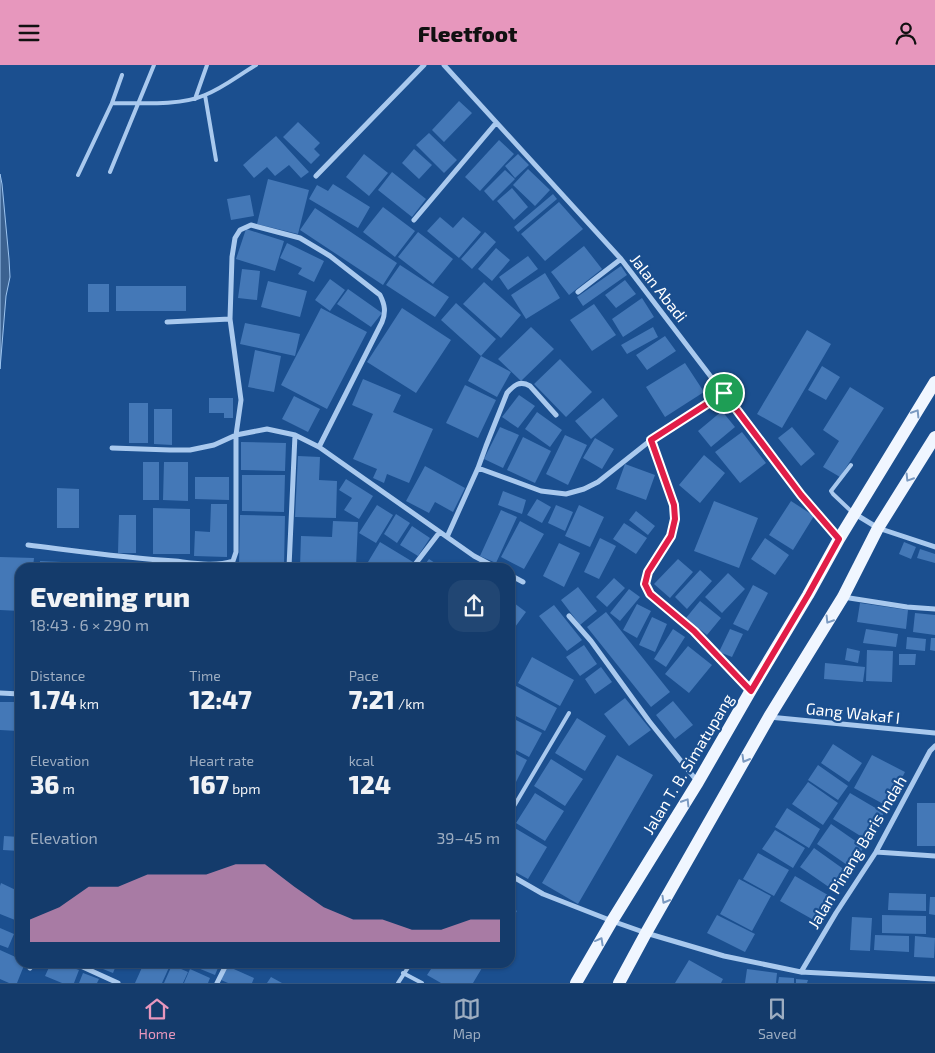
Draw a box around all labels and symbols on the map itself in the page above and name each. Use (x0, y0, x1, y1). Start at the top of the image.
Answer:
street label: Jalan Abadi (627, 250, 692, 326)
pin (703, 372, 745, 414)
one-way arrow (910, 409, 919, 418)
one-way arrow (906, 473, 916, 482)
one-way arrow (825, 614, 835, 623)
street label: Jalan T. B. Simatupang (638, 690, 737, 837)
street label: Gang Wakaf I (805, 698, 901, 727)
one-way arrow (741, 753, 751, 762)
street label: Jalan Pinang Baris Indah (803, 772, 910, 932)
one-way arrow (679, 799, 689, 808)
one-way arrow (661, 895, 671, 904)
one-way arrow (594, 937, 604, 946)

